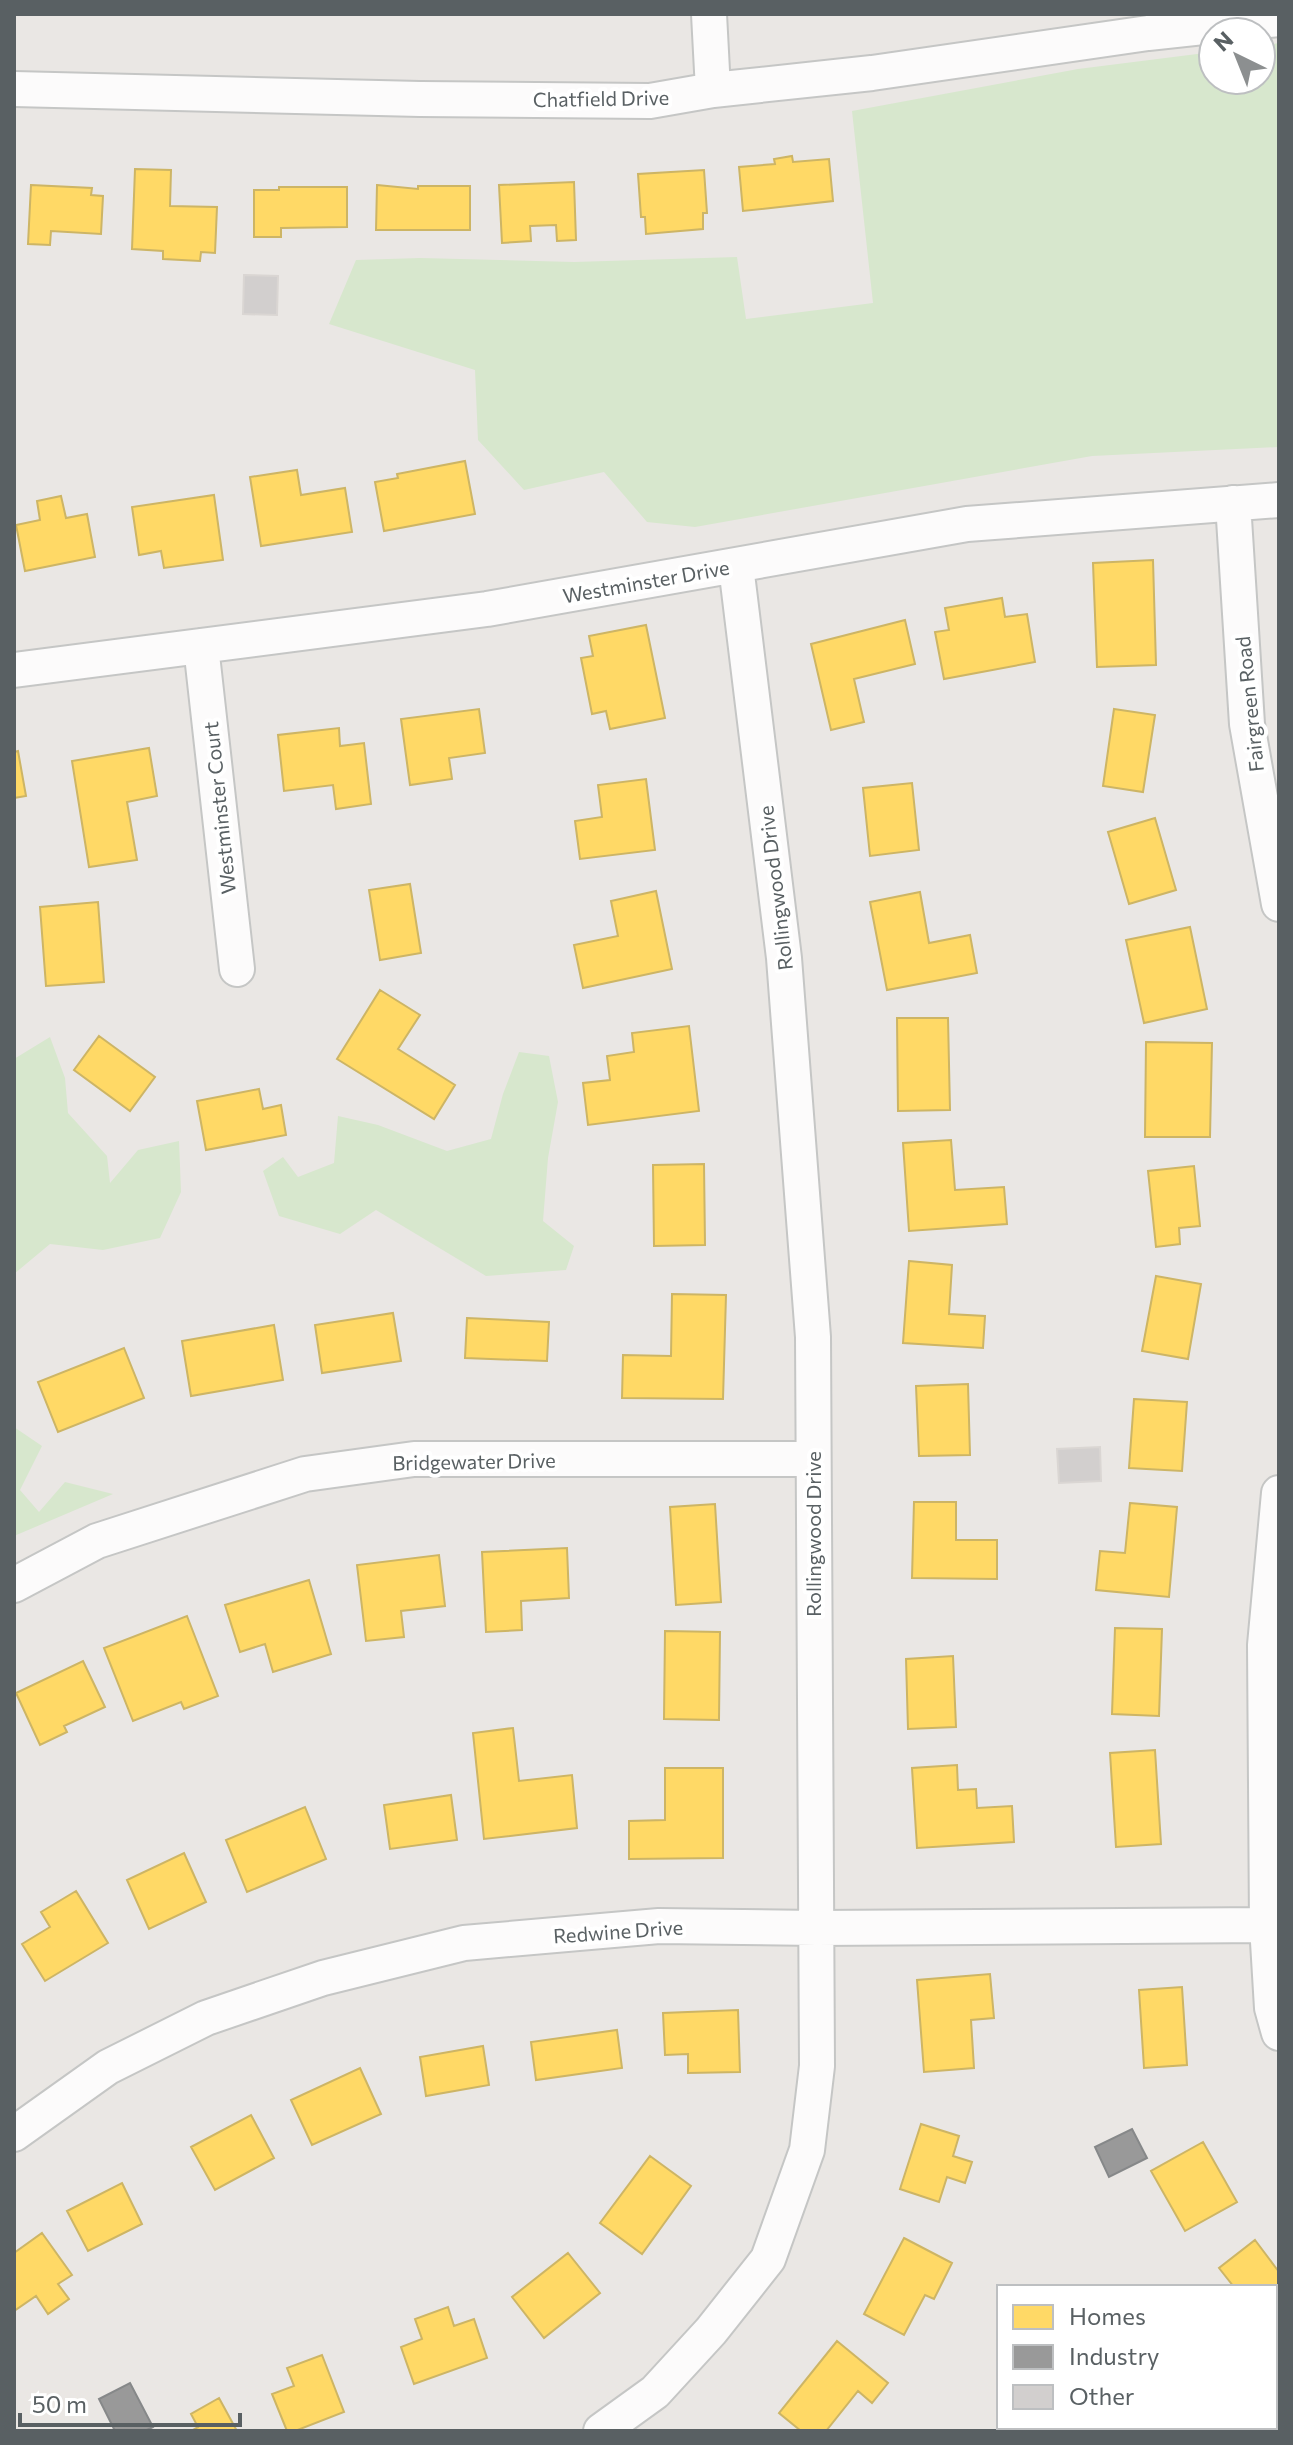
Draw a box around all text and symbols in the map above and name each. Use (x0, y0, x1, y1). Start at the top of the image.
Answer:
north arrow (1197, 16, 1277, 96)
text: N (1208, 26, 1238, 57)
street label: Chatfield Drive (533, 85, 669, 111)
street label: Westminster Drive (561, 555, 731, 607)
street label: Fairgreen Road (1230, 635, 1268, 773)
street label: Westminster Court (198, 721, 240, 895)
street label: Rollingwood Drive (753, 804, 797, 972)
street label: Bridgewater Drive (392, 1448, 556, 1474)
street label: Rollingwood Drive (801, 1451, 825, 1617)
street label: Redwine Drive (552, 1914, 684, 1948)
legend (997, 2285, 1277, 2429)
text: Homes (1069, 2301, 1146, 2330)
text: Industry (1069, 2341, 1159, 2370)
scale bar (20, 2377, 240, 2427)
text: Other (1069, 2381, 1135, 2410)
text: 50 m (32, 2389, 87, 2418)

